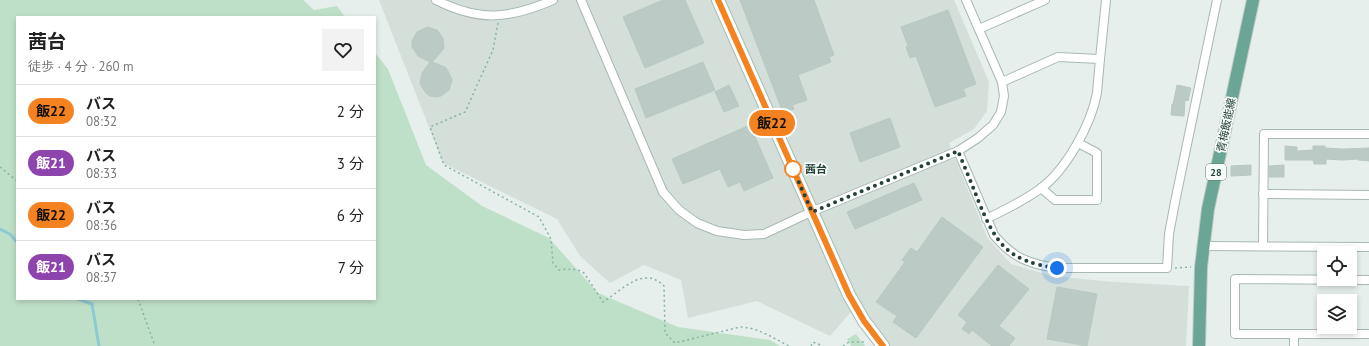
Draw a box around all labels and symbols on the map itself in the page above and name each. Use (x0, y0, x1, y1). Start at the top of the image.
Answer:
street label: 青梅飯能線 (1213, 97, 1239, 153)
line badge: 飯22 (749, 110, 795, 136)
marker: 茜台 (784, 160, 802, 178)
place label: 茜台 (805, 162, 827, 176)
road number: 28 (1206, 164, 1226, 180)
your location (1047, 258, 1067, 278)

